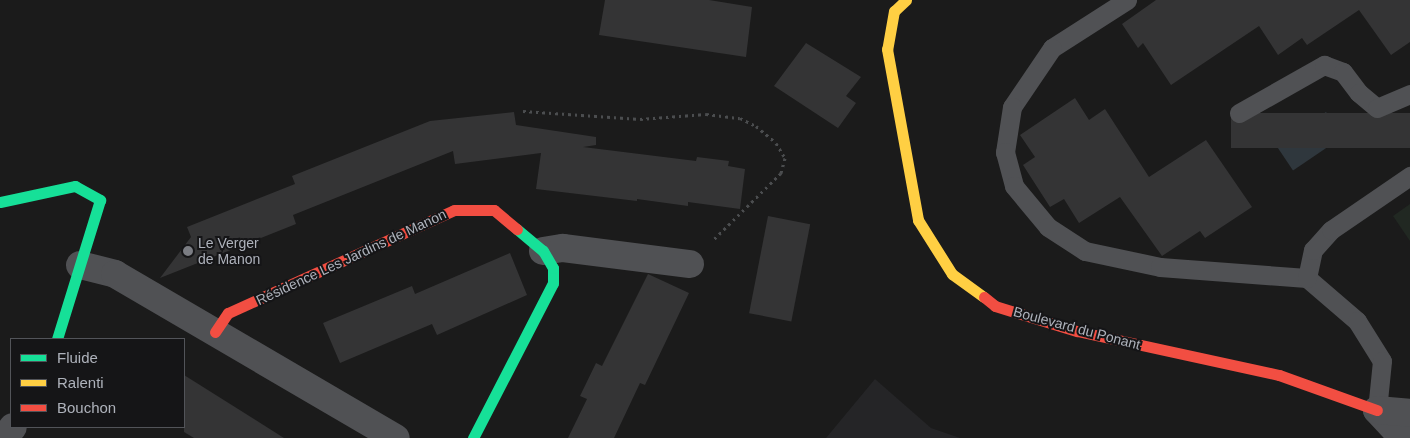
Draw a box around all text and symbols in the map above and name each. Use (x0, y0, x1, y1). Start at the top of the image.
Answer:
street label: Résidence Les Jardins de Manon (253, 205, 449, 309)
place label: Le Verger de Manon (198, 235, 260, 268)
marker: Le Verger de Manon (182, 245, 194, 257)
street label: Boulevard du Ponant (1012, 303, 1142, 353)
legend (10, 338, 185, 428)
text: Fluide (57, 349, 98, 366)
text: Ralenti (57, 374, 104, 391)
text: Bouchon (57, 399, 116, 416)

